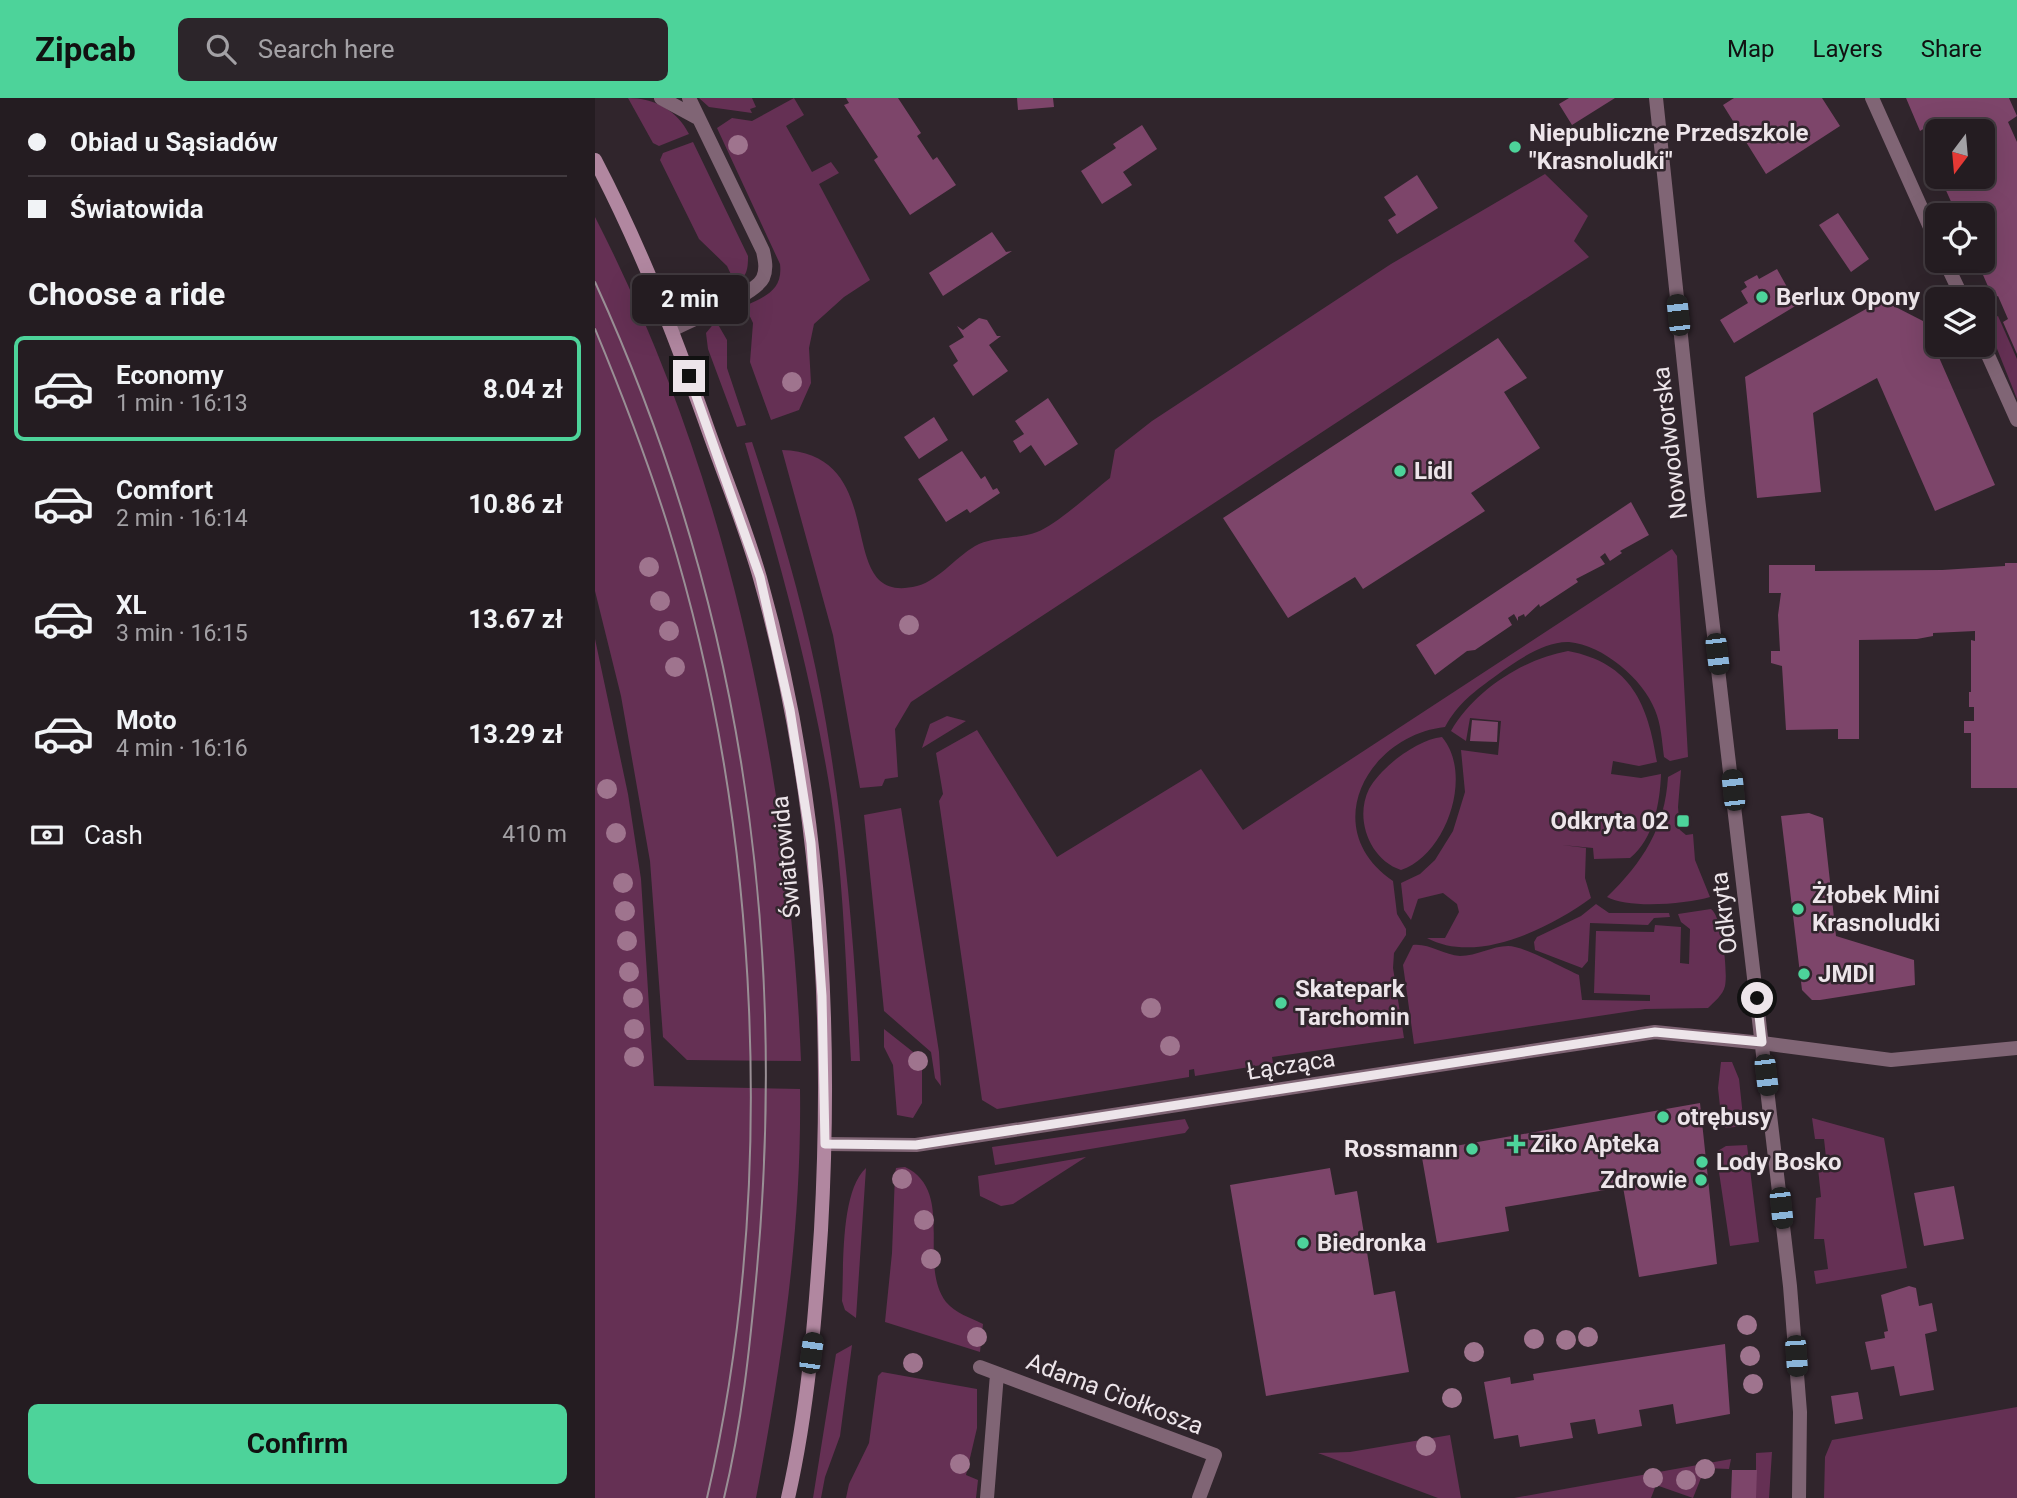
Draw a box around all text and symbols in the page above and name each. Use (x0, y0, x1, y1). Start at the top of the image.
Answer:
search box (178, 18, 668, 81)
text: Zipcab (35, 30, 136, 69)
icon: search (202, 30, 240, 68)
text: Search here (258, 34, 395, 64)
text: Map (1727, 35, 1775, 63)
text: Layers (1813, 35, 1883, 63)
text: Share (1921, 35, 1982, 63)
place label: Niepubliczne Przedszkole "Krasnoludki" (1529, 119, 1808, 175)
north arrow (1925, 119, 1995, 189)
map controls (1925, 119, 1995, 357)
text: Obiad u Sąsiadów (70, 127, 278, 157)
marker: Niepubliczne Przedszkole "Krasnoludki" (1507, 139, 1523, 155)
text: Światowida (70, 194, 204, 224)
button: locate (1925, 203, 1995, 273)
callout: 2 min (631, 274, 747, 324)
text: Choose a ride (28, 275, 225, 313)
place label: Berlux Opony (1776, 283, 1921, 311)
text: 2 min (661, 286, 719, 313)
button: layers (1925, 287, 1995, 357)
marker: Berlux Opony (1754, 289, 1770, 305)
car (1666, 293, 1691, 337)
icon: car (32, 357, 95, 420)
text: Economy (116, 360, 223, 390)
route end (673, 360, 705, 392)
street label: Nowodworska (1647, 365, 1693, 521)
text: 8.04 zł (483, 374, 563, 404)
text: 1 min · 16:13 (116, 390, 248, 417)
place label: Lidl (1414, 457, 1453, 485)
marker: Lidl (1392, 463, 1408, 479)
icon: car (32, 472, 95, 535)
text: Comfort (116, 475, 213, 505)
text: 10.86 zł (468, 489, 563, 519)
text: 2 min · 16:14 (116, 505, 248, 532)
icon: car (32, 587, 95, 650)
text: XL (116, 590, 147, 620)
text: 13.67 zł (468, 604, 563, 634)
text: 3 min · 16:15 (116, 620, 248, 647)
car (1705, 632, 1730, 676)
icon: car (32, 702, 95, 765)
text: Moto (116, 705, 177, 735)
text: 13.29 zł (468, 719, 563, 749)
text: 4 min · 16:16 (116, 735, 248, 762)
car (1721, 768, 1746, 812)
street label: Światowida (766, 794, 806, 920)
place label: Odkryta 02 (1551, 807, 1669, 835)
marker: Odkryta 02 (1675, 813, 1691, 829)
icon: cash (28, 816, 66, 854)
text: Cash (84, 820, 143, 850)
text: 410 m (502, 821, 567, 848)
street label: Odkryta (1705, 870, 1743, 956)
place label: Żłobek Mini Krasnoludki (1812, 881, 1940, 937)
marker: Żłobek Mini Krasnoludki (1790, 901, 1806, 917)
place label: JMDI (1818, 960, 1875, 988)
marker: JMDI (1796, 966, 1812, 982)
place label: Skatepark Tarchomin (1295, 975, 1410, 1031)
route start (1741, 982, 1773, 1014)
marker: Skatepark Tarchomin (1273, 995, 1289, 1011)
street label: Łącząca (1245, 1044, 1337, 1086)
car (1754, 1053, 1779, 1097)
place label: otrębusy (1677, 1103, 1772, 1131)
marker: otrębusy (1655, 1109, 1671, 1125)
place label: Ziko Apteka (1530, 1130, 1659, 1158)
place label: Rossmann (1344, 1135, 1458, 1163)
marker: Ziko Apteka (1508, 1136, 1524, 1152)
marker: Rossmann (1464, 1141, 1480, 1157)
place label: Lody Bosko (1716, 1148, 1842, 1176)
marker: Lody Bosko (1694, 1154, 1710, 1170)
place label: Zdrowie (1600, 1166, 1687, 1194)
marker: Zdrowie (1693, 1172, 1709, 1188)
car (1769, 1186, 1794, 1230)
place label: Biedronka (1317, 1229, 1426, 1257)
marker: Biedronka (1295, 1235, 1311, 1251)
car (798, 1331, 825, 1375)
car (1785, 1334, 1808, 1378)
street label: Adama Ciołkosza (1023, 1347, 1207, 1441)
button: Confirm (28, 1404, 567, 1484)

